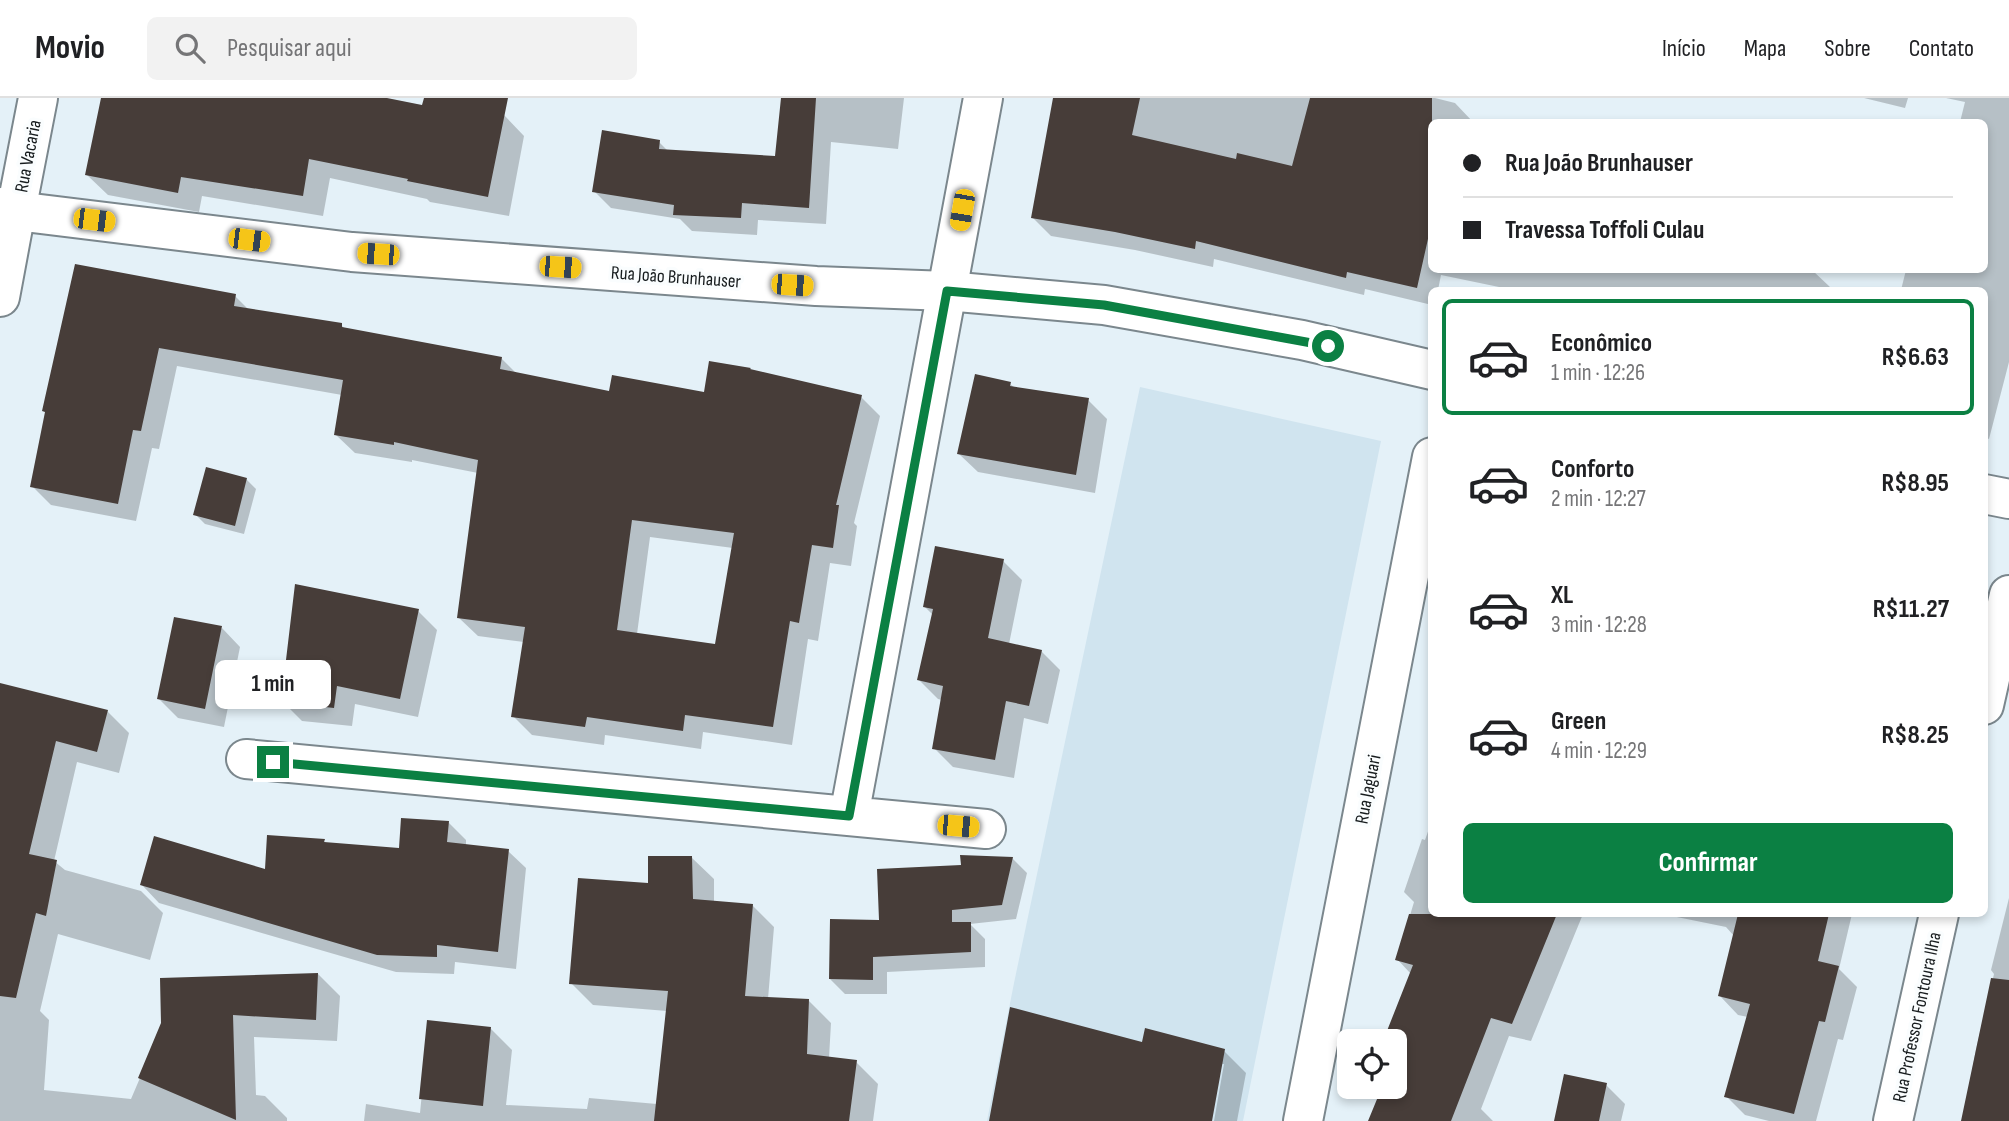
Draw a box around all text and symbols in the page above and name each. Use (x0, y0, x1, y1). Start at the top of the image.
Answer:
search box (147, 17, 637, 80)
text: Movio (35, 28, 105, 68)
icon: search (171, 29, 209, 67)
text: Pesquisar aqui (227, 33, 352, 64)
text: Início (1662, 34, 1706, 63)
text: Mapa (1744, 34, 1786, 63)
text: Sobre (1824, 34, 1871, 63)
text: Contato (1909, 34, 1974, 63)
street label: Rua Vacaria (10, 118, 47, 194)
text: Rua João Brunhauser (1505, 148, 1693, 179)
car (949, 187, 976, 233)
car (72, 207, 117, 233)
text: Travessa Toffoli Culau (1505, 215, 1704, 246)
car (227, 227, 272, 253)
car (357, 242, 400, 266)
car (539, 255, 582, 279)
street label: Rua João Brunhauser (610, 261, 742, 294)
car (771, 273, 814, 297)
icon: car (1467, 326, 1530, 389)
text: Econômico (1551, 328, 1652, 359)
route start (1312, 330, 1344, 362)
text: R$6.63 (1882, 342, 1949, 373)
text: 1 min · 12:26 (1551, 359, 1645, 387)
icon: car (1467, 452, 1530, 515)
text: Conforto (1551, 454, 1634, 485)
text: R$8.95 (1881, 468, 1949, 499)
text: 2 min · 12:27 (1551, 485, 1646, 513)
icon: car (1467, 578, 1530, 641)
text: XL (1551, 580, 1573, 611)
text: R$11.27 (1873, 594, 1949, 625)
text: 3 min · 12:28 (1551, 611, 1647, 639)
callout: 1 min (215, 660, 331, 710)
text: 1 min (252, 670, 294, 698)
icon: car (1467, 704, 1530, 767)
text: Green (1551, 706, 1606, 737)
text: R$8.25 (1881, 720, 1949, 751)
text: 4 min · 12:29 (1551, 737, 1647, 765)
route end (257, 746, 289, 778)
street label: Rua Jaguari (1350, 753, 1386, 826)
car (937, 814, 980, 838)
button: Confirmar (1463, 823, 1953, 903)
street label: Rua Professor Fontoura Ilha (1888, 930, 1947, 1105)
map controls (1337, 1029, 1407, 1099)
button: locate (1337, 1029, 1407, 1099)

